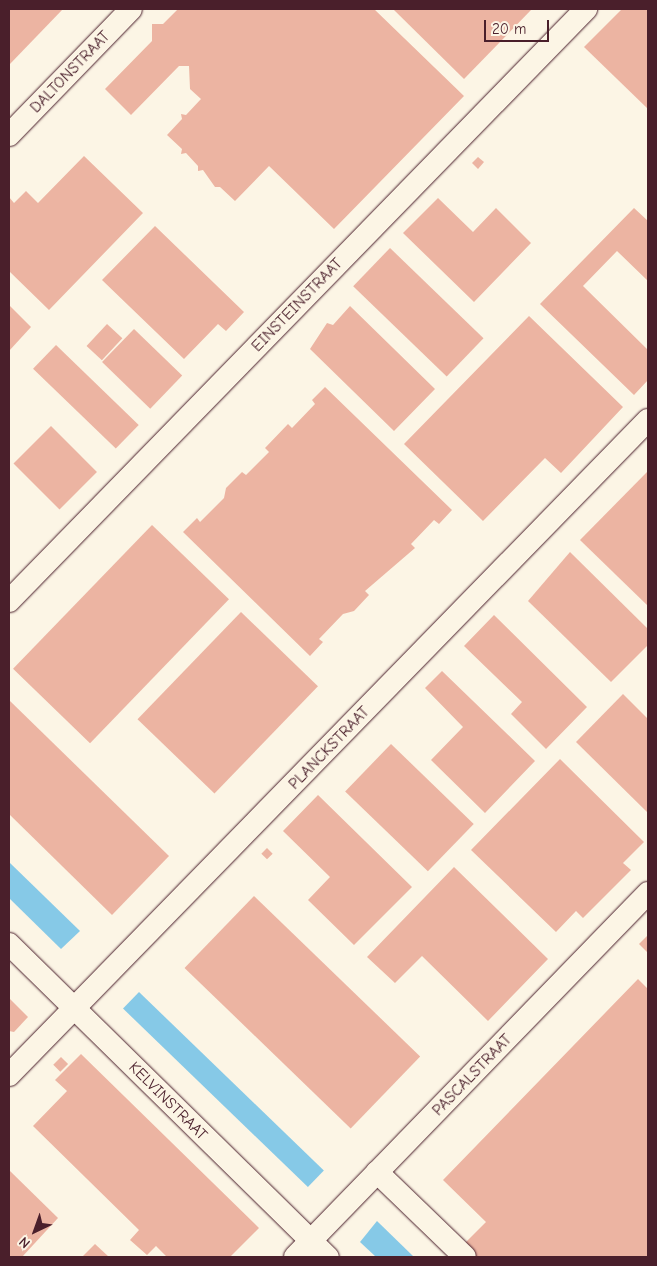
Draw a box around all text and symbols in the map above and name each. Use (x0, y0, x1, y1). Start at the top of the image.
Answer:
scale bar (487, 10, 552, 42)
text: 20 m (492, 20, 526, 38)
street label: DALTONSTRAAT (26, 27, 114, 117)
street label: EINSTEINSTRAAT (248, 254, 346, 356)
street label: PLANCKSTRAAT (285, 702, 373, 794)
street label: PASCALSTRAAT (428, 1030, 516, 1120)
street label: KELVINSTRAAT (125, 1058, 211, 1144)
north arrow (10, 1206, 60, 1256)
text: N (16, 1233, 34, 1252)

